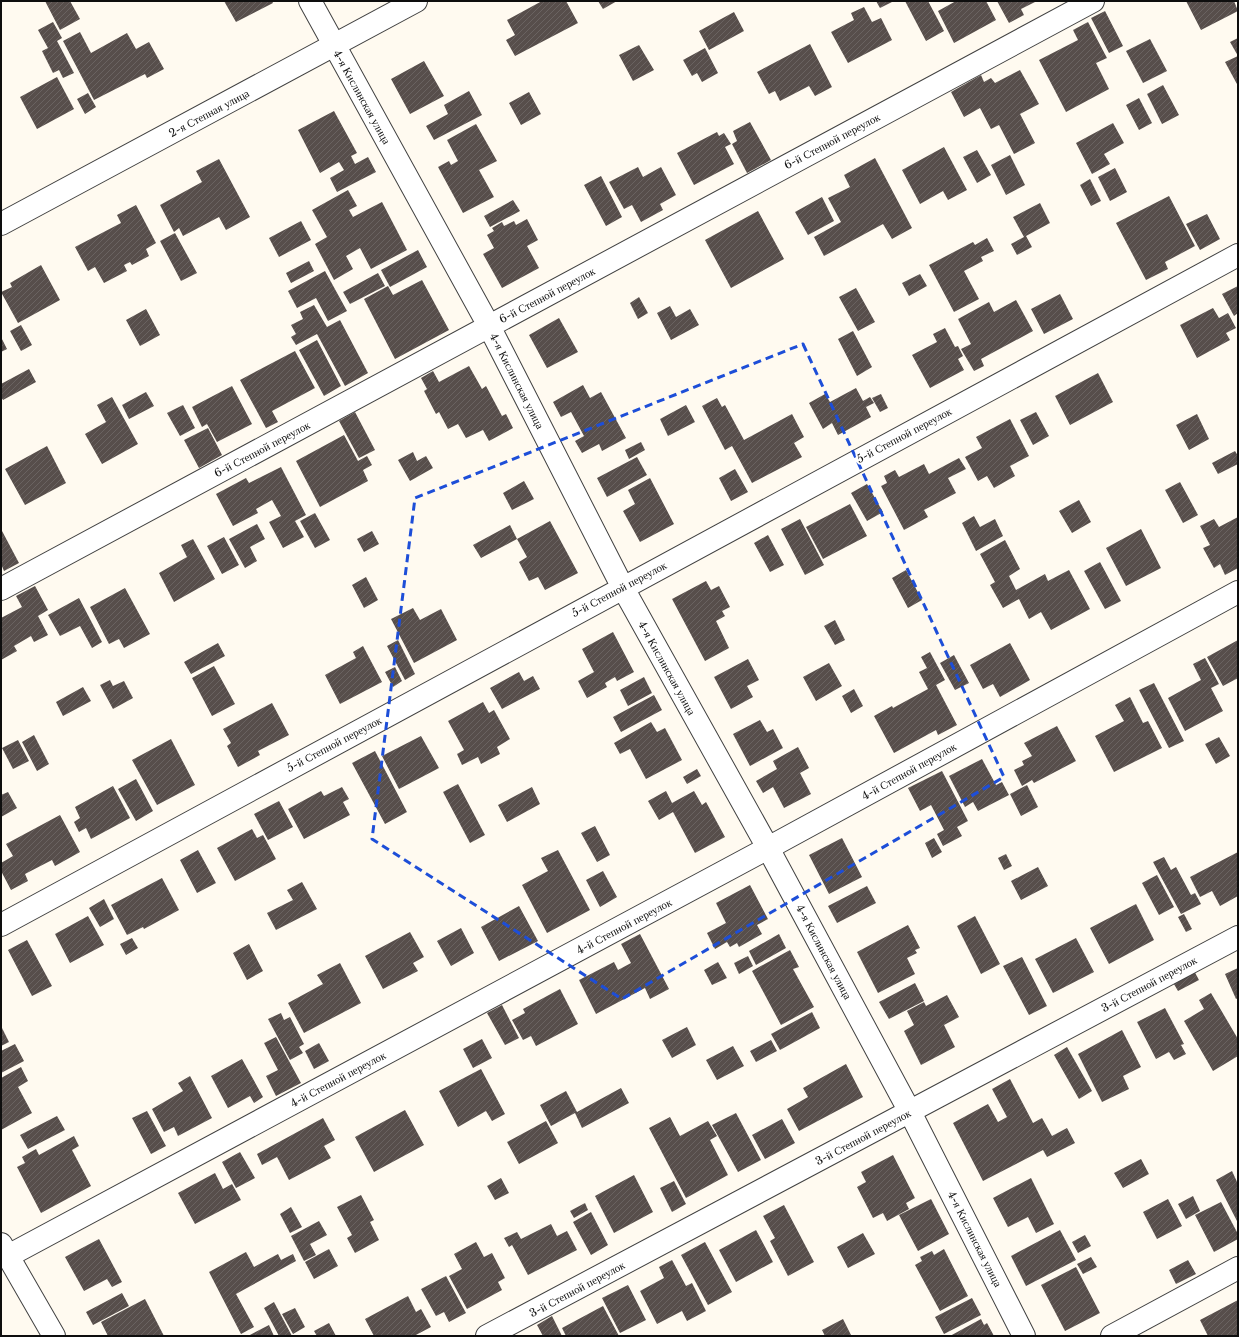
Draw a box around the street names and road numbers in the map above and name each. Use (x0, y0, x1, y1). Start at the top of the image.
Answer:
street label: 4-я Кислинская улица (330, 47, 394, 147)
street label: 2-я Степная улица (166, 86, 252, 140)
street label: 6-й Степной переулок (782, 109, 883, 172)
street label: 6-й Степной переулок (497, 263, 598, 326)
street label: 4-я Кислинская улица (487, 331, 547, 431)
street label: 5-й Степной переулок (854, 404, 955, 466)
street label: 6-й Степной переулок (212, 417, 313, 480)
street label: 5-й Степной переулок (569, 558, 670, 620)
street label: 4-я Кислинская улица (635, 618, 699, 718)
street label: 5-й Степной переулок (284, 713, 385, 775)
street label: 4-й Степной переулок (859, 739, 959, 803)
street label: 4-й Степной переулок (574, 895, 675, 957)
street label: 4-я Кислинская улица (793, 902, 855, 1002)
street label: 3-й Степной переулок (1099, 953, 1200, 1015)
street label: 4-й Степной переулок (288, 1048, 389, 1110)
street label: 3-й Степной переулок (813, 1106, 914, 1168)
street label: 4-я Кислинская улица (945, 1189, 1005, 1289)
street label: 3-й Степной переулок (527, 1258, 628, 1320)

